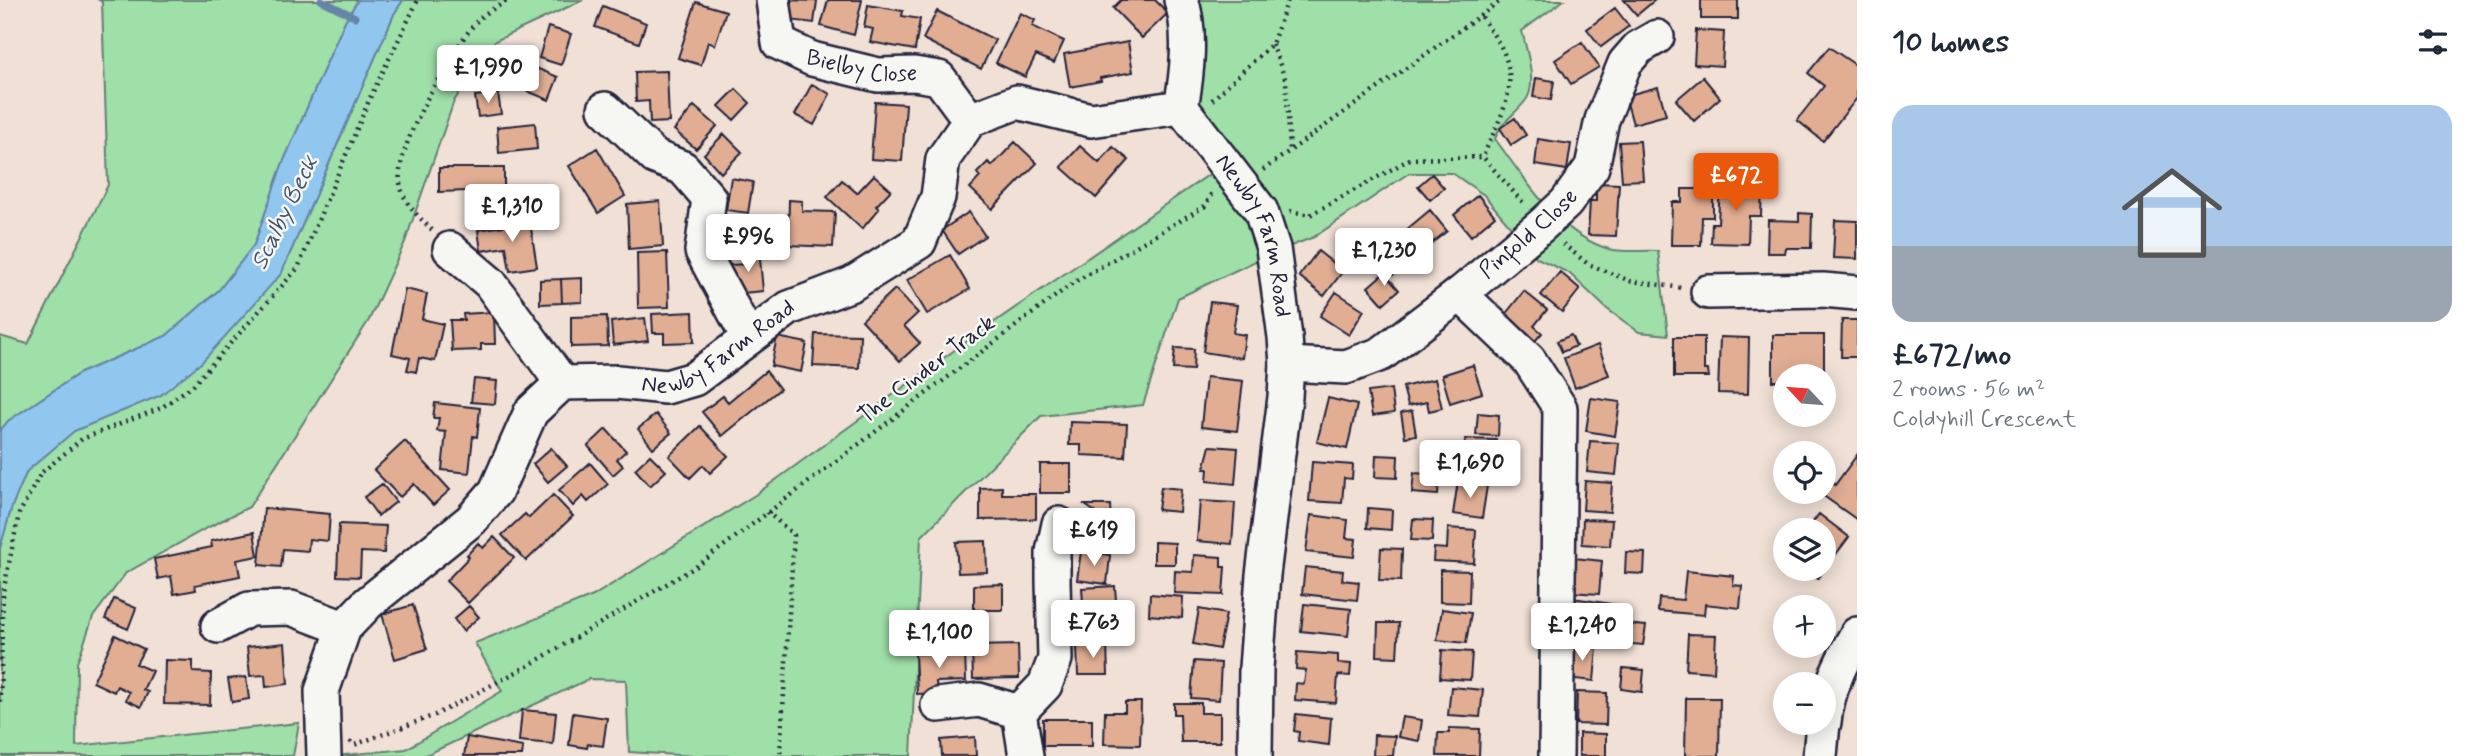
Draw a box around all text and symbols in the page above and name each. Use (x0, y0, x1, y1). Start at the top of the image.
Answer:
text: 10 homes (1892, 23, 2009, 62)
icon: filters (2414, 23, 2452, 61)
street label: Bielby Close (803, 43, 918, 91)
pin: £1,990 (431, 46, 545, 105)
text: £1,990 (453, 53, 523, 83)
street label: Newby Farm Road (1208, 148, 1297, 319)
water label: Scalby Beck (244, 150, 327, 275)
icon: home (2109, 150, 2235, 276)
pin: £672 (1695, 154, 1777, 213)
text: £672 (1709, 161, 1763, 191)
pin: £1,310 (455, 184, 569, 244)
street label: Pinfold Close (1473, 184, 1586, 286)
text: £1,310 (481, 192, 543, 222)
pin: £996 (707, 215, 789, 274)
text: £996 (722, 222, 774, 252)
pin: £1,230 (1327, 229, 1441, 288)
text: £1,230 (1351, 236, 1417, 266)
street label: Newby Farm Road (640, 293, 802, 402)
street label: The Cinder Track (852, 309, 1002, 431)
text: £672/mo (1892, 336, 2011, 375)
north arrow (1773, 364, 1836, 427)
map controls (1773, 364, 1836, 735)
text: 2 rooms · 56 m² (1892, 375, 2045, 405)
text: Coldyhill Crescent (1892, 405, 2076, 435)
pin: £1,690 (1413, 440, 1527, 500)
button: locate (1773, 441, 1836, 504)
text: £1,690 (1435, 448, 1505, 478)
pin: £619 (1053, 508, 1135, 568)
text: £619 (1069, 516, 1119, 546)
button: layers (1773, 518, 1836, 581)
button: + (1773, 595, 1836, 658)
pin: £763 (1052, 600, 1134, 660)
pin: £1,240 (1525, 604, 1639, 663)
text: £763 (1067, 608, 1119, 638)
pin: £1,100 (882, 610, 996, 670)
text: £1,240 (1547, 611, 1617, 641)
text: £1,100 (905, 618, 973, 648)
button: − (1773, 672, 1836, 735)

